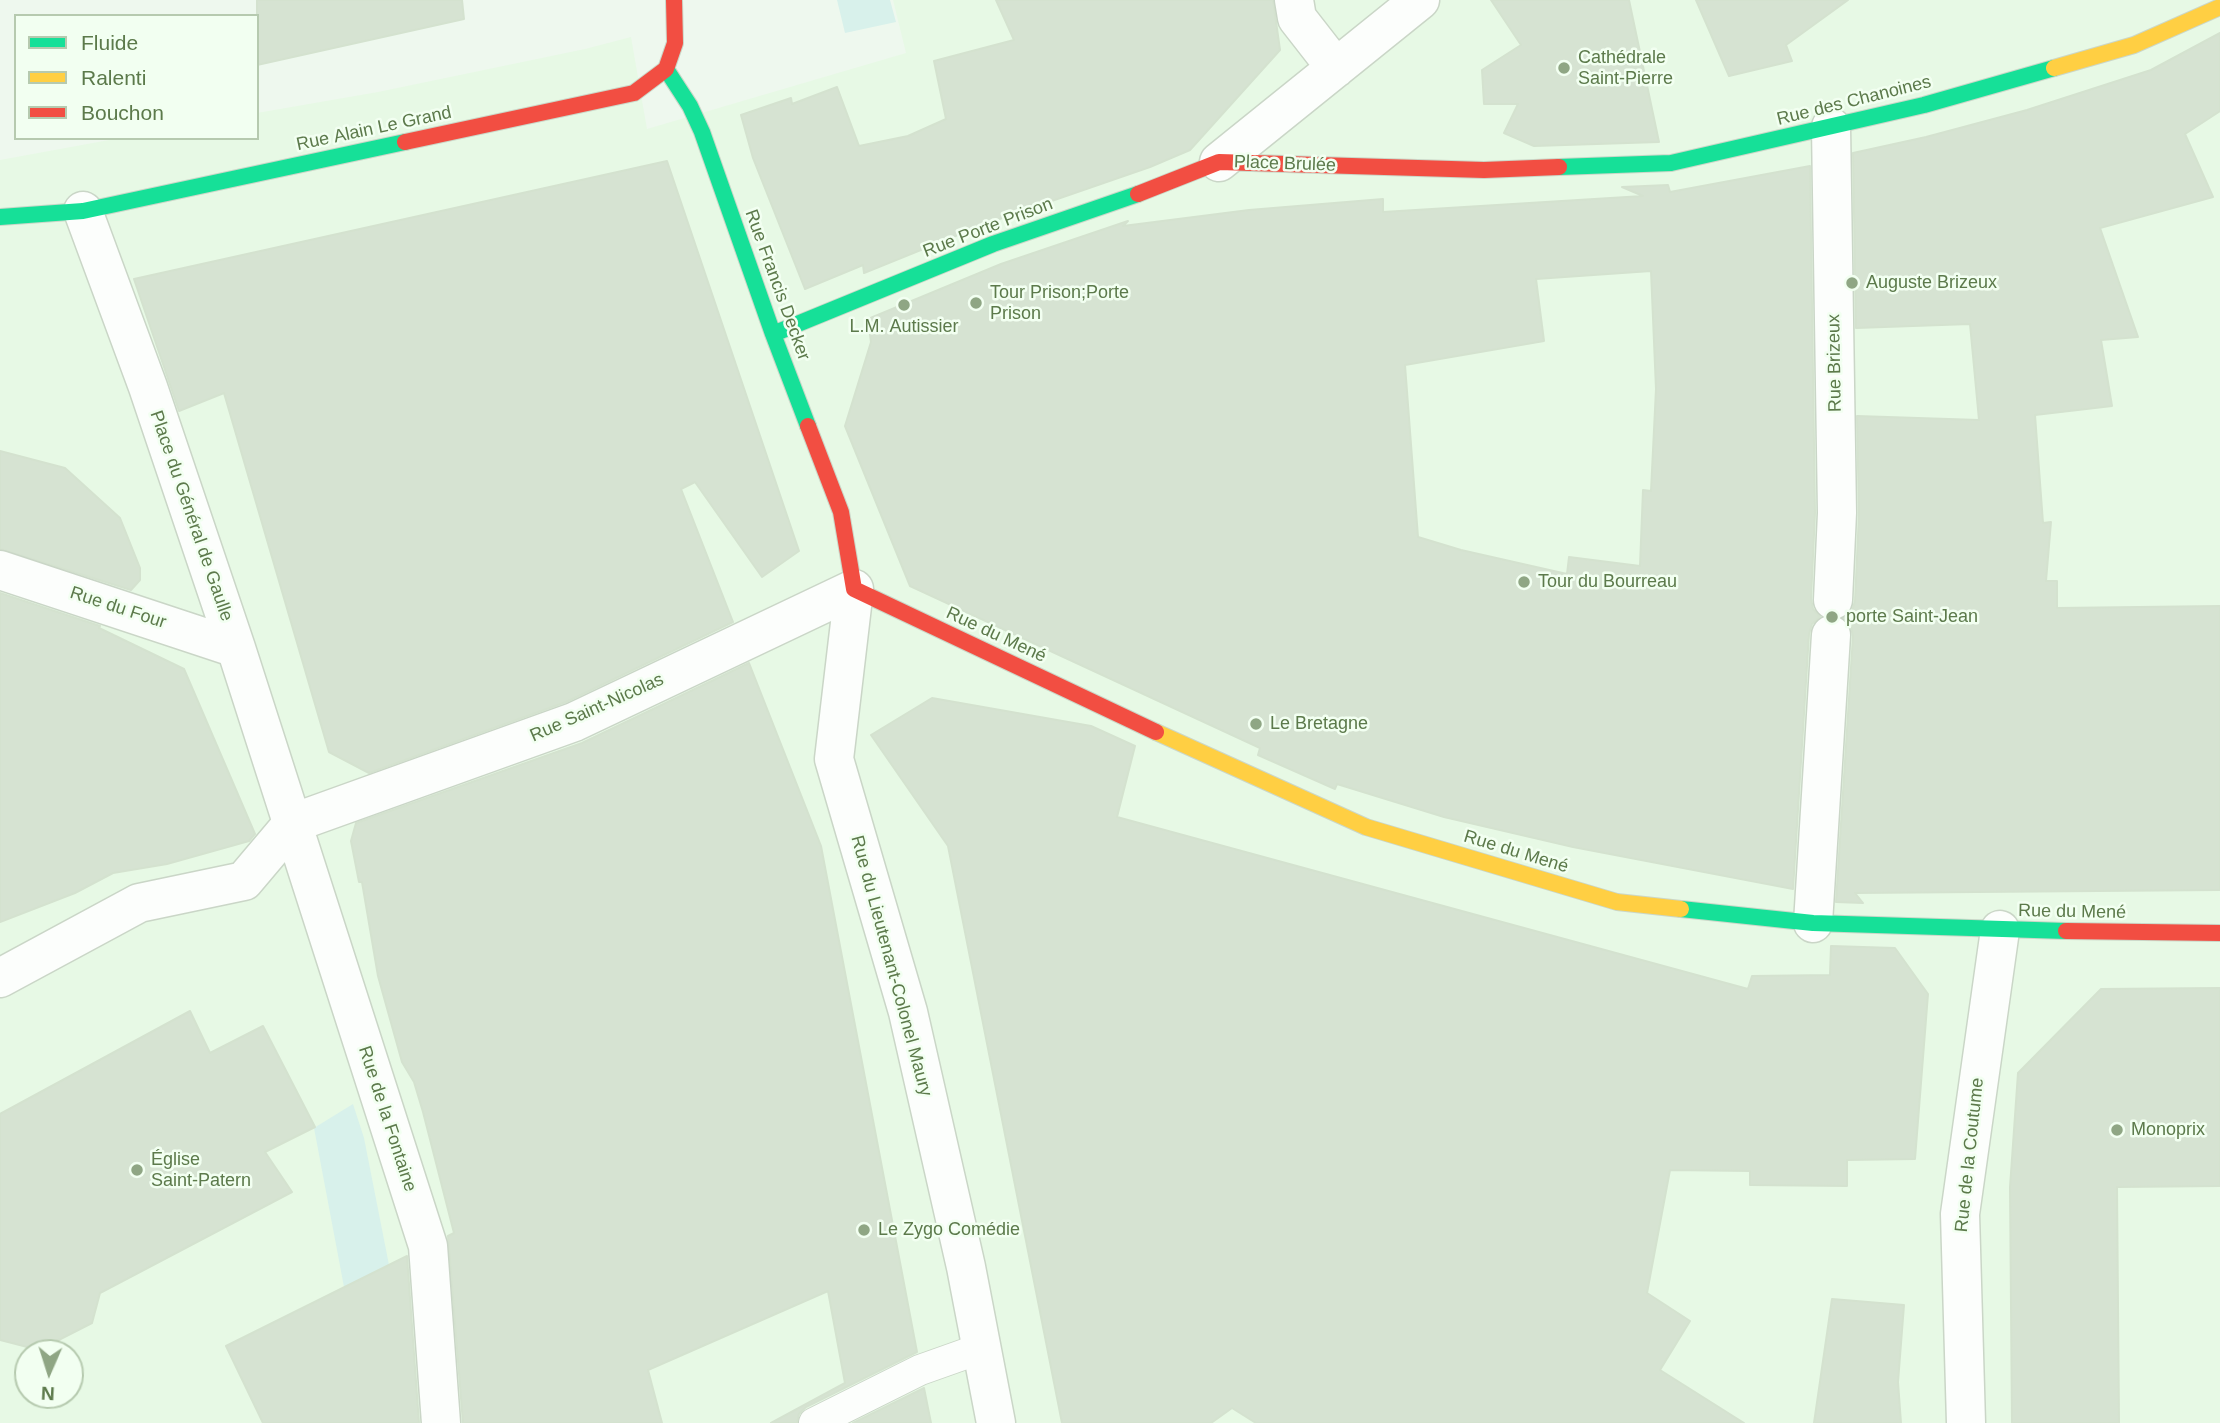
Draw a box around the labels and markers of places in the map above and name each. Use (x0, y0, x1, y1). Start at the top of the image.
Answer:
place label: Cathédrale Saint-Pierre (1578, 47, 1673, 90)
marker: Cathédrale Saint-Pierre (1556, 60, 1572, 76)
place label: Auguste Brizeux (1866, 272, 1997, 294)
marker: Auguste Brizeux (1844, 275, 1860, 291)
place label: Tour Prison;Porte Prison (990, 282, 1129, 324)
marker: Tour Prison;Porte Prison (968, 295, 984, 311)
marker: L.M. Autissier (896, 297, 912, 313)
place label: L.M. Autissier (849, 316, 959, 338)
place label: Tour du Bourreau (1538, 571, 1677, 593)
marker: Tour du Bourreau (1516, 574, 1532, 590)
place label: porte Saint-Jean (1846, 606, 1978, 628)
marker: porte Saint-Jean (1824, 609, 1840, 625)
place label: Le Bretagne (1270, 713, 1368, 735)
marker: Le Bretagne (1248, 716, 1264, 732)
place label: Monoprix (2131, 1119, 2205, 1141)
marker: Monoprix (2109, 1122, 2125, 1138)
place label: Église Saint-Patern (151, 1149, 251, 1192)
marker: Église Saint-Patern (129, 1162, 145, 1178)
place label: Le Zygo Comédie (878, 1219, 1020, 1241)
marker: Le Zygo Comédie (856, 1222, 872, 1238)

